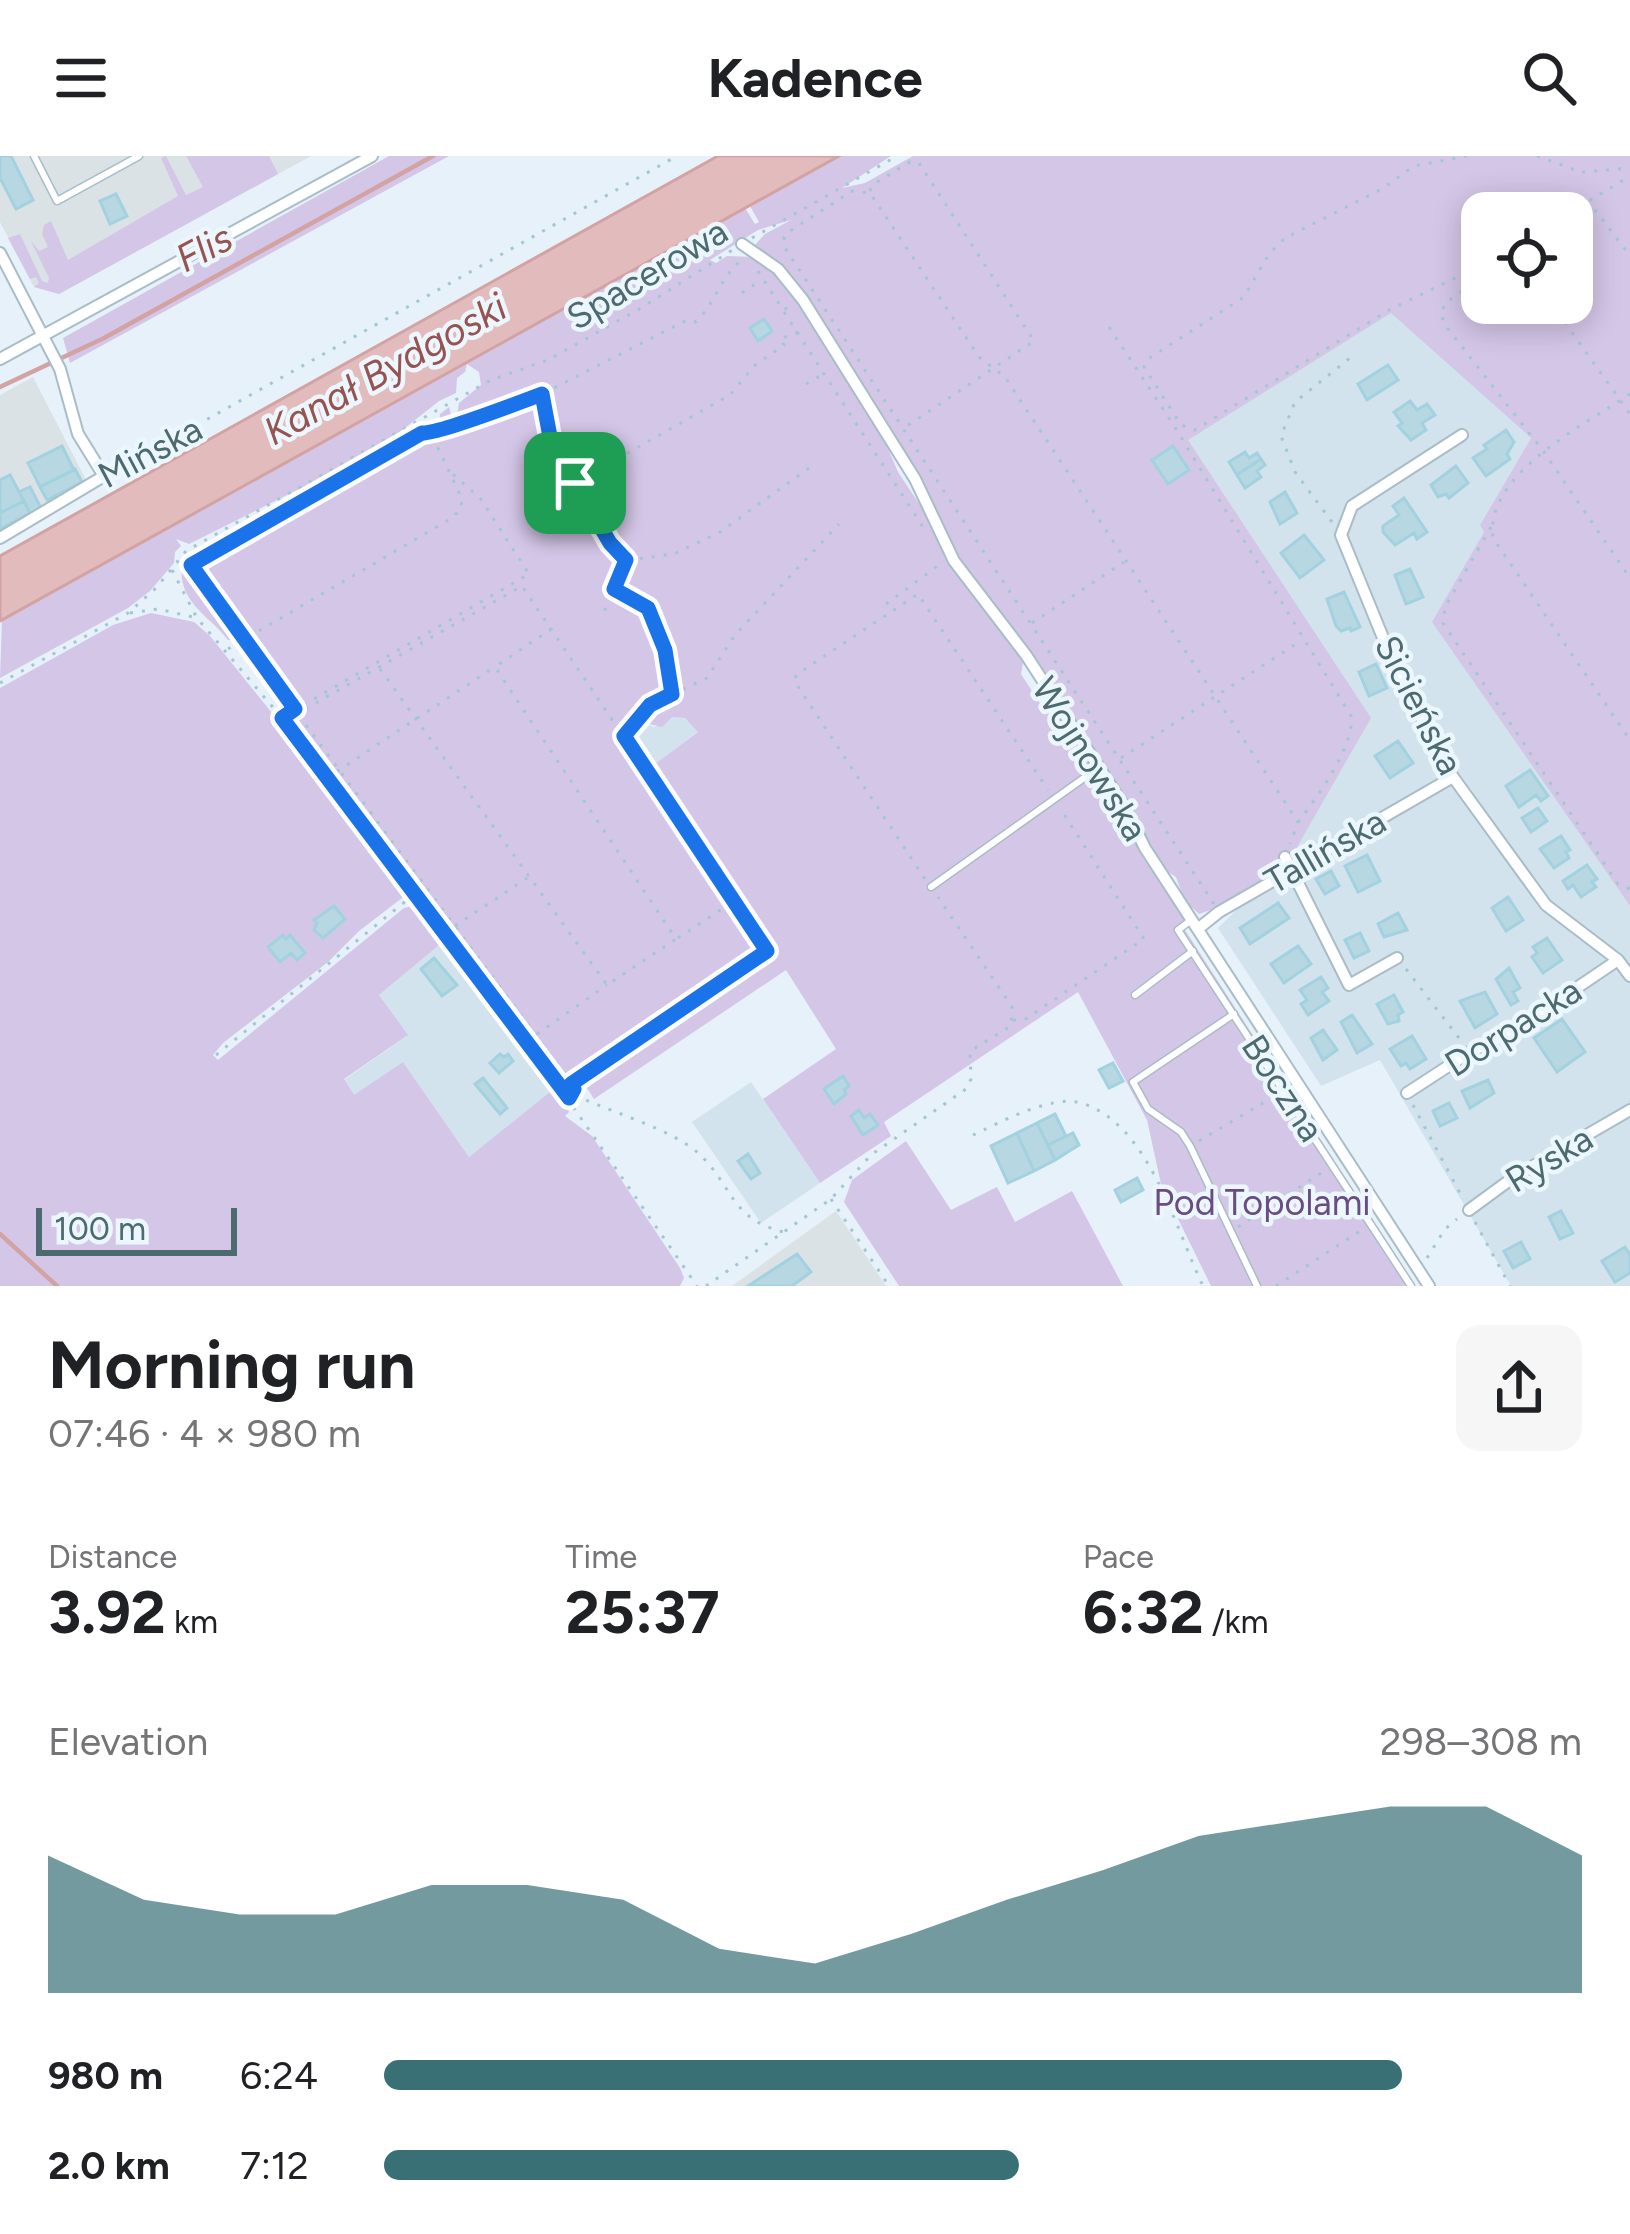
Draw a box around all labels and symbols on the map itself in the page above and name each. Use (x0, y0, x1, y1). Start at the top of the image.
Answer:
street label: Spacerowa (559, 209, 735, 339)
water label: Flis (168, 214, 240, 282)
water label: Kanał Bydgoski (255, 282, 515, 455)
street label: Mińska (91, 407, 209, 497)
pin (524, 432, 626, 534)
street label: Sicieńska (1366, 628, 1472, 782)
street label: Wojnowska (1023, 669, 1157, 849)
street label: Tallińska (1257, 799, 1393, 903)
street label: Dorpacka (1437, 968, 1589, 1086)
street label: Boczna (1233, 1027, 1333, 1149)
street label: Ryska (1498, 1116, 1600, 1202)
park label: Pod Topolami (1153, 1181, 1371, 1224)
scale bar (36, 1202, 237, 1255)

